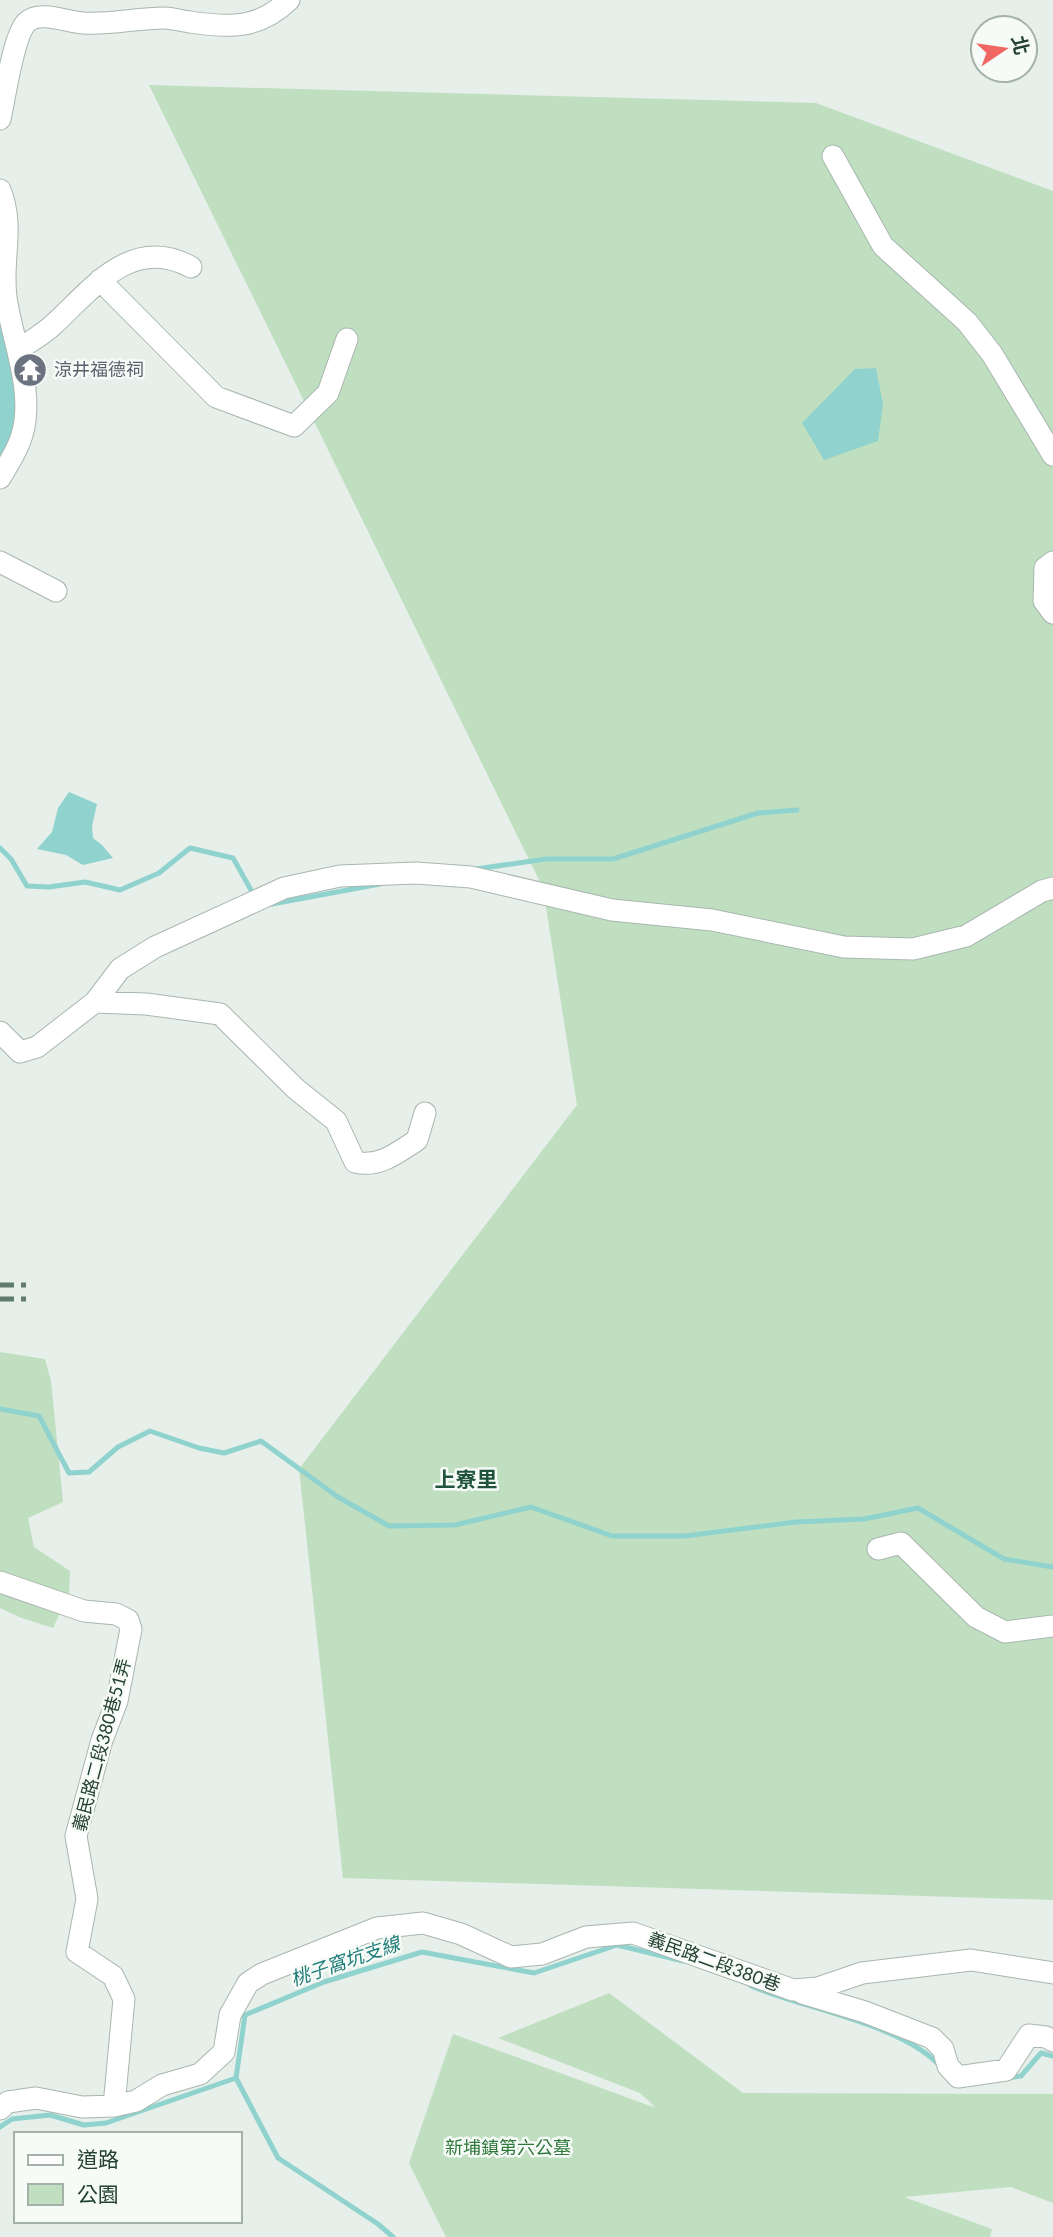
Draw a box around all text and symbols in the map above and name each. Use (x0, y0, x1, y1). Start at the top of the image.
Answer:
north arrow (969, 14, 1039, 84)
text: 北 (1008, 33, 1034, 57)
temple icon: 涼井福德祠 (11, 351, 49, 389)
place label: 涼井福德祠 (54, 358, 144, 380)
district label: 上寮里 (435, 1466, 498, 1491)
street label: 義民路二段380巷51弄 (67, 1656, 135, 1834)
street label: 義民路二段380巷 (645, 1927, 784, 1995)
water label: 桃子窩坑支線 (287, 1930, 404, 1990)
legend (14, 2132, 242, 2223)
park label: 新埔鎮第六公墓 (445, 2136, 571, 2158)
text: 道路 (77, 2146, 119, 2171)
text: 公園 (77, 2181, 119, 2206)

